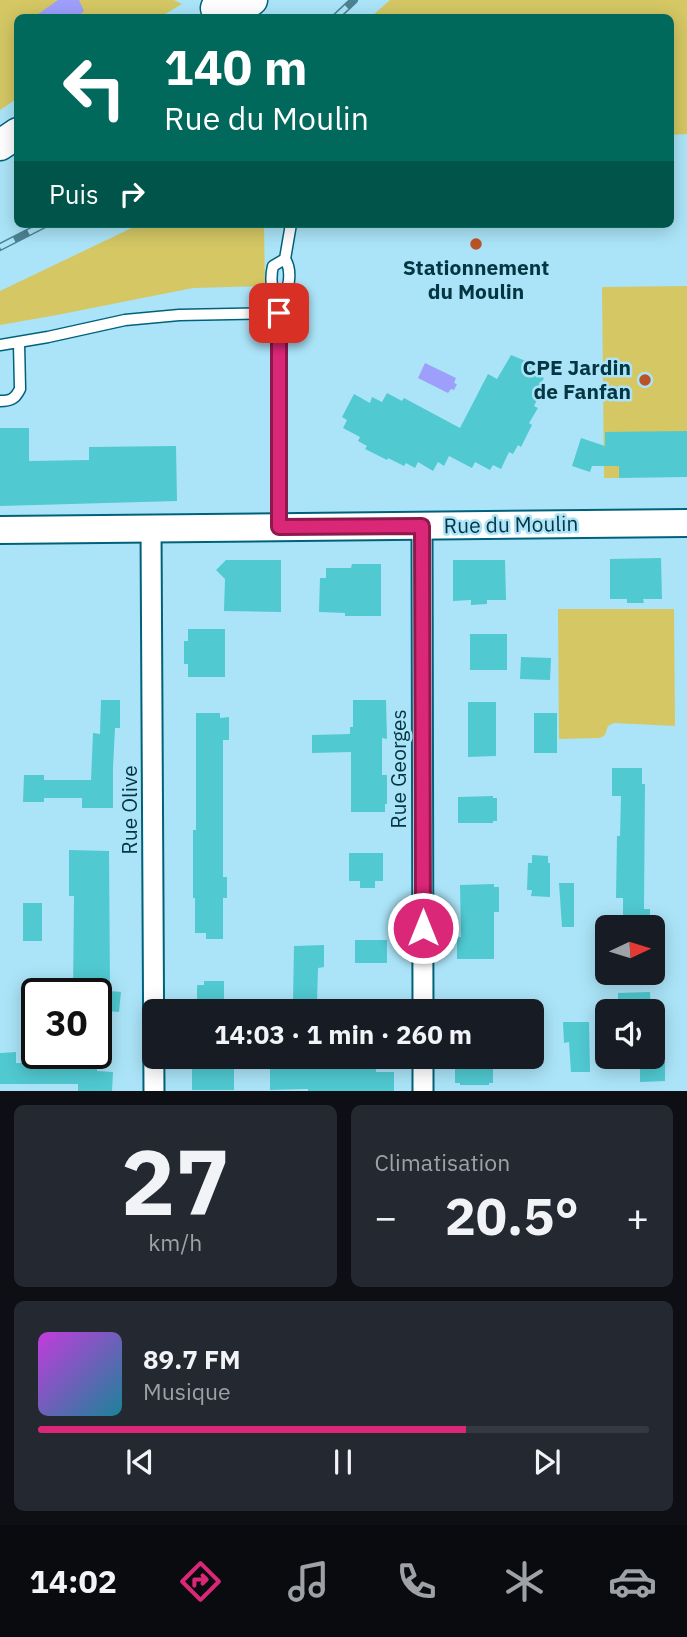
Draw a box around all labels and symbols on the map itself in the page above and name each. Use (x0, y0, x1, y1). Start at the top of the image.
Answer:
marker: Stationnement du Moulin (468, 236, 484, 252)
place label: Stationnement du Moulin (403, 253, 549, 305)
pin (249, 283, 309, 343)
place label: CPE Jardin de Fanfan (522, 353, 631, 405)
marker: CPE Jardin de Fanfan (637, 372, 653, 388)
street label: Rue du Moulin (443, 509, 578, 539)
street label: Rue Georges (384, 709, 412, 829)
street label: Rue Olive (115, 765, 143, 855)
position arrow (386, 891, 460, 965)
north arrow (595, 915, 665, 985)
speed limit sign: 30 (21, 978, 112, 1069)

